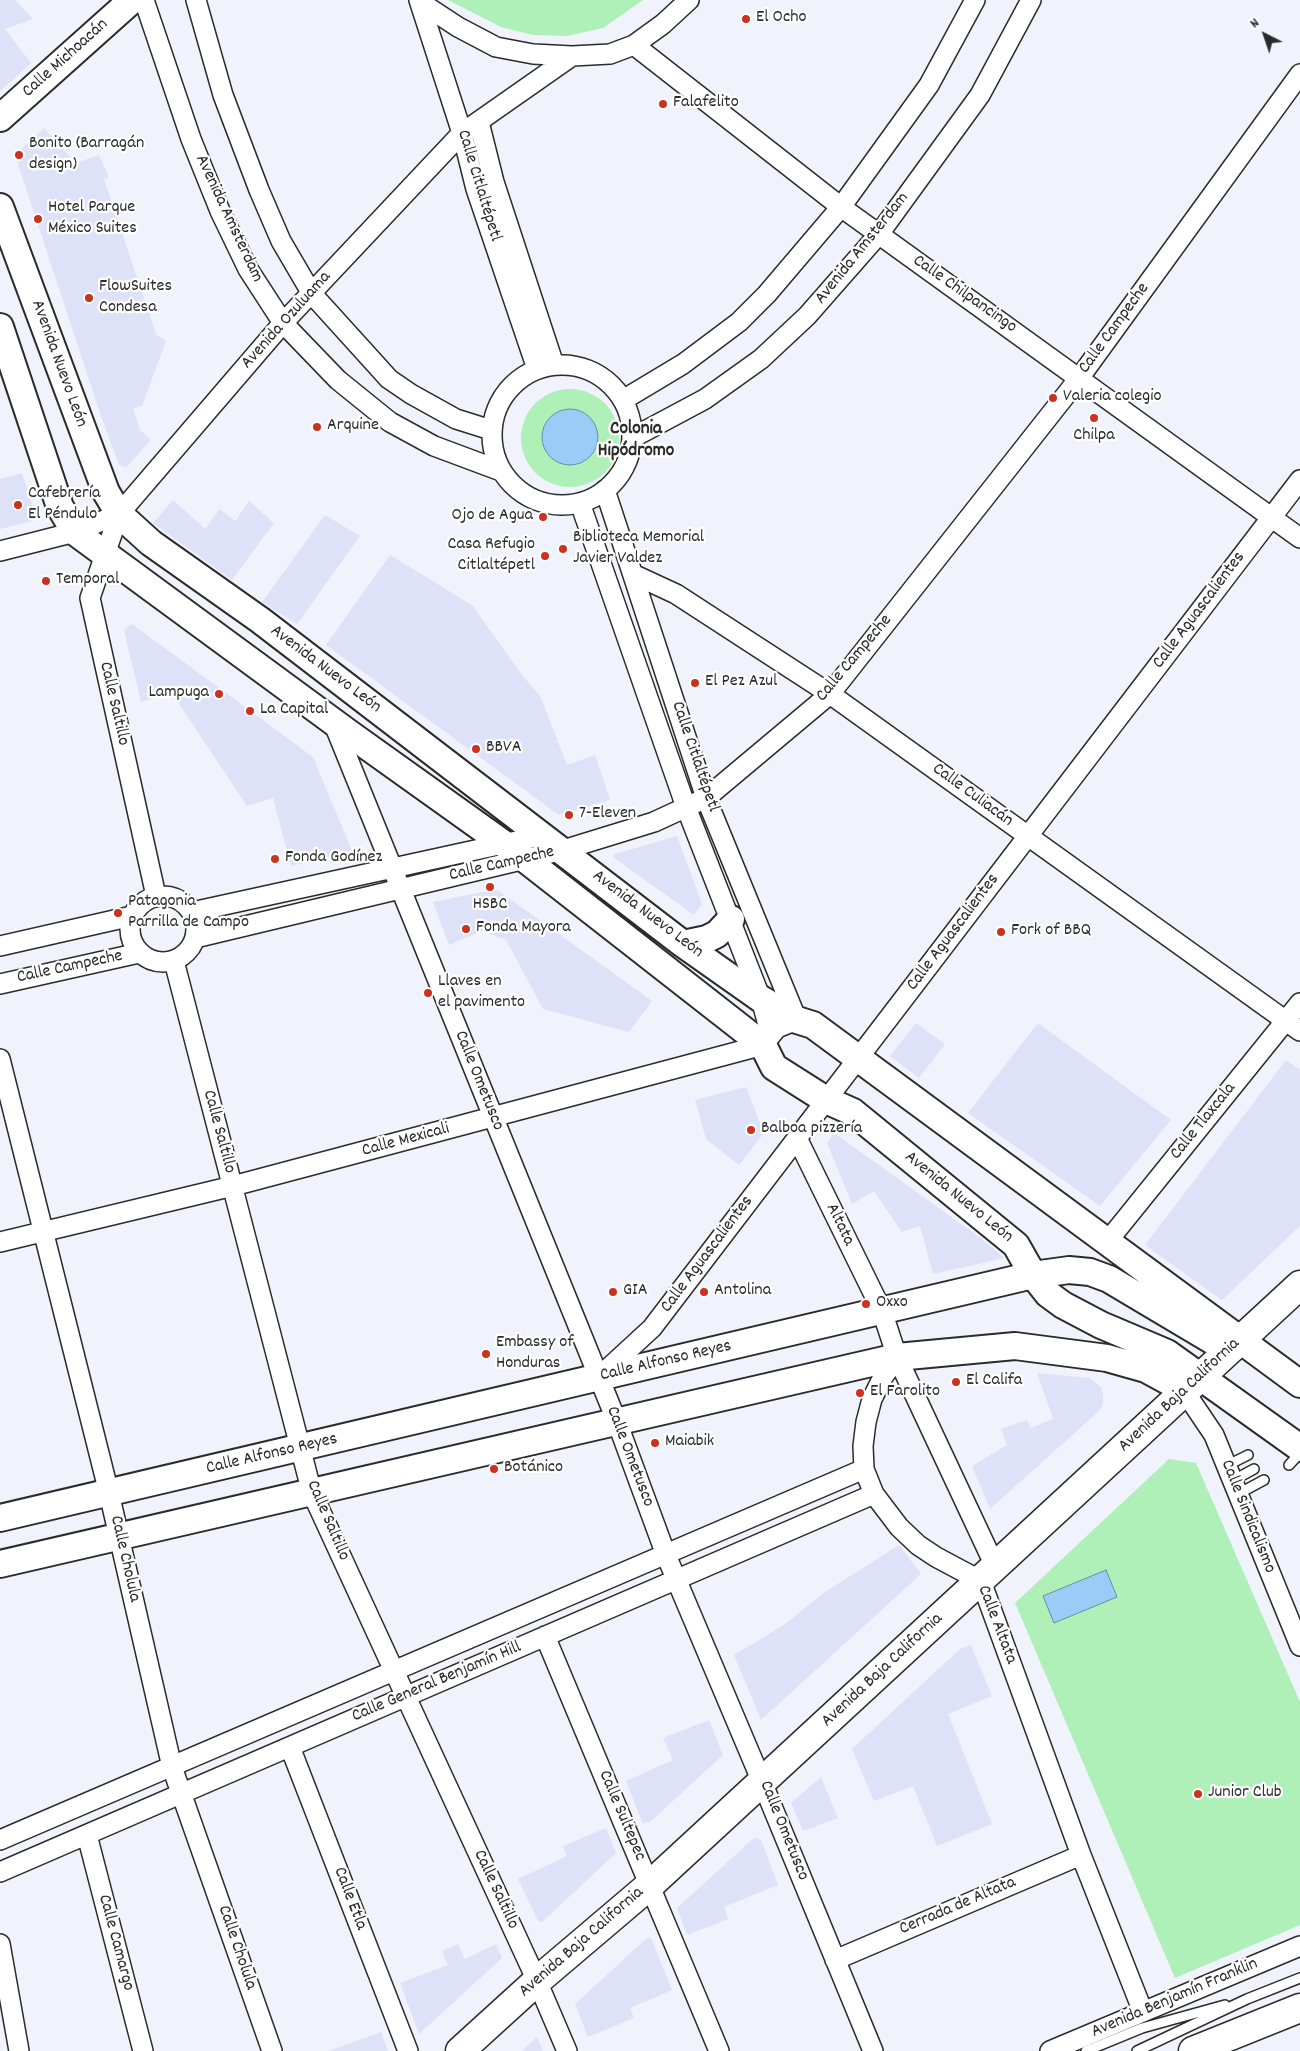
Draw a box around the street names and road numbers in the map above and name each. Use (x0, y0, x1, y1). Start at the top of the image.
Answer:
street label: Calle Michoacán (19, 15, 113, 103)
street label: Calle Citlaltépetl (451, 128, 505, 244)
street label: Avenida Amsterdam (189, 152, 267, 286)
street label: Avenida Amsterdam (811, 189, 915, 309)
street label: Calle Chilpancingo (908, 251, 1020, 339)
street label: Avenida Ozuluama (237, 268, 337, 374)
street label: Calle Campeche (1075, 279, 1155, 379)
street label: Avenida Nuevo León (25, 297, 91, 431)
street label: Calle Aguascalientes (1149, 548, 1251, 674)
street label: Calle Campeche (812, 611, 898, 707)
street label: Avenida Nuevo León (265, 621, 385, 719)
street label: Calle Saltillo (93, 660, 133, 748)
street label: Calle Citlaltépetl (665, 699, 723, 815)
street label: Calle Culiacán (927, 759, 1017, 833)
street label: Calle Campeche (447, 842, 557, 888)
street label: Avenida Nuevo León (587, 866, 707, 964)
street label: Calle Aguascalientes (903, 870, 1005, 996)
street label: Calle Campeche (15, 946, 125, 990)
street label: Calle Ometusco (448, 1028, 508, 1134)
street label: Calle Tlaxcala (1166, 1079, 1242, 1165)
street label: Calle Saltillo (197, 1088, 239, 1176)
street label: Calle Mexicali (360, 1119, 452, 1163)
street label: Avenida Nuevo León (899, 1148, 1017, 1248)
street label: Calle Aguascalientes (657, 1192, 759, 1318)
street label: Altata (820, 1200, 858, 1250)
street label: Avenida Baja California (1115, 1334, 1245, 1458)
street label: Calle Alfonso Reyes (598, 1336, 734, 1388)
street label: Calle Ometusco (600, 1404, 658, 1510)
street label: Calle Alfonso Reyes (204, 1429, 340, 1481)
street label: Calle Sindicalismo (1214, 1457, 1280, 1577)
street label: Calle Saltillo (300, 1478, 354, 1564)
street label: Calle Cholula (104, 1514, 144, 1604)
street label: Calle Altata (971, 1583, 1021, 1667)
street label: Avenida Baja California (818, 1609, 948, 1733)
street label: Calle General Benjamín Hill (349, 1638, 525, 1728)
street label: Calle Sultepec (592, 1768, 650, 1864)
street label: Calle Ometusco (753, 1778, 813, 1884)
street label: Calle Saltillo (467, 1847, 523, 1933)
street label: Calle Etla (327, 1865, 371, 1933)
street label: Cerrada de Altata (897, 1873, 1019, 1941)
street label: Avenida Baja California (515, 1883, 649, 2003)
street label: Calle Camargo (92, 1893, 138, 1993)
street label: Calle Cholula (211, 1903, 261, 1993)
street label: Avenida Benjamín Franklin (1089, 1954, 1261, 2044)

